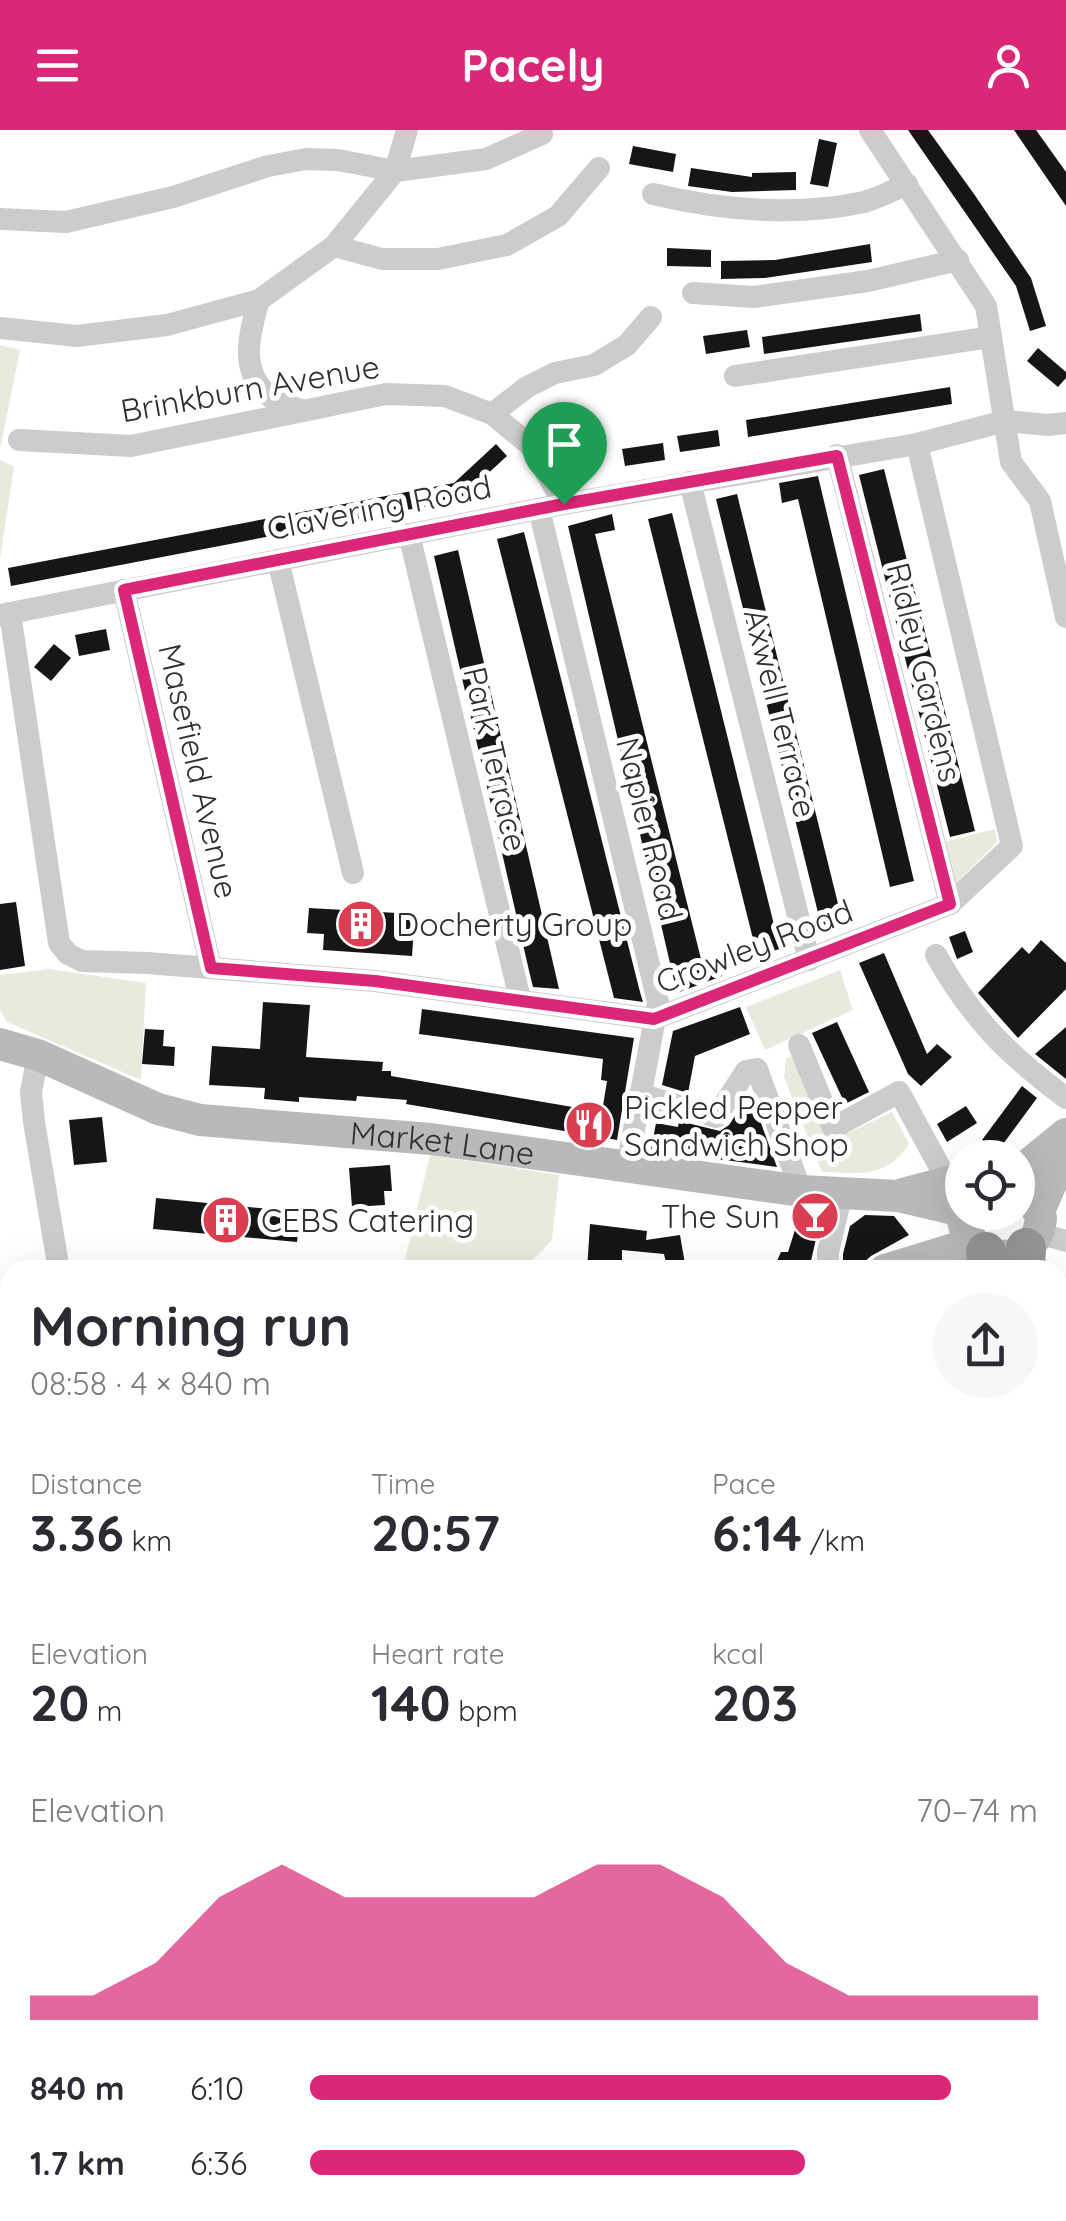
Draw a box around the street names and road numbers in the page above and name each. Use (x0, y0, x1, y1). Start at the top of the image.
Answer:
street label: Brinkburn Avenue (117, 346, 383, 430)
street label: Clavering Road (263, 466, 495, 548)
street label: Ridley Gardens (878, 558, 972, 786)
street label: Axwell Terrace (736, 604, 826, 822)
street label: Masefield Avenue (150, 640, 248, 902)
street label: Park Terrace (455, 663, 537, 855)
street label: Napier Road (608, 733, 692, 925)
street label: Crowley Road (650, 890, 858, 1002)
street label: Market Lane (349, 1112, 537, 1173)

